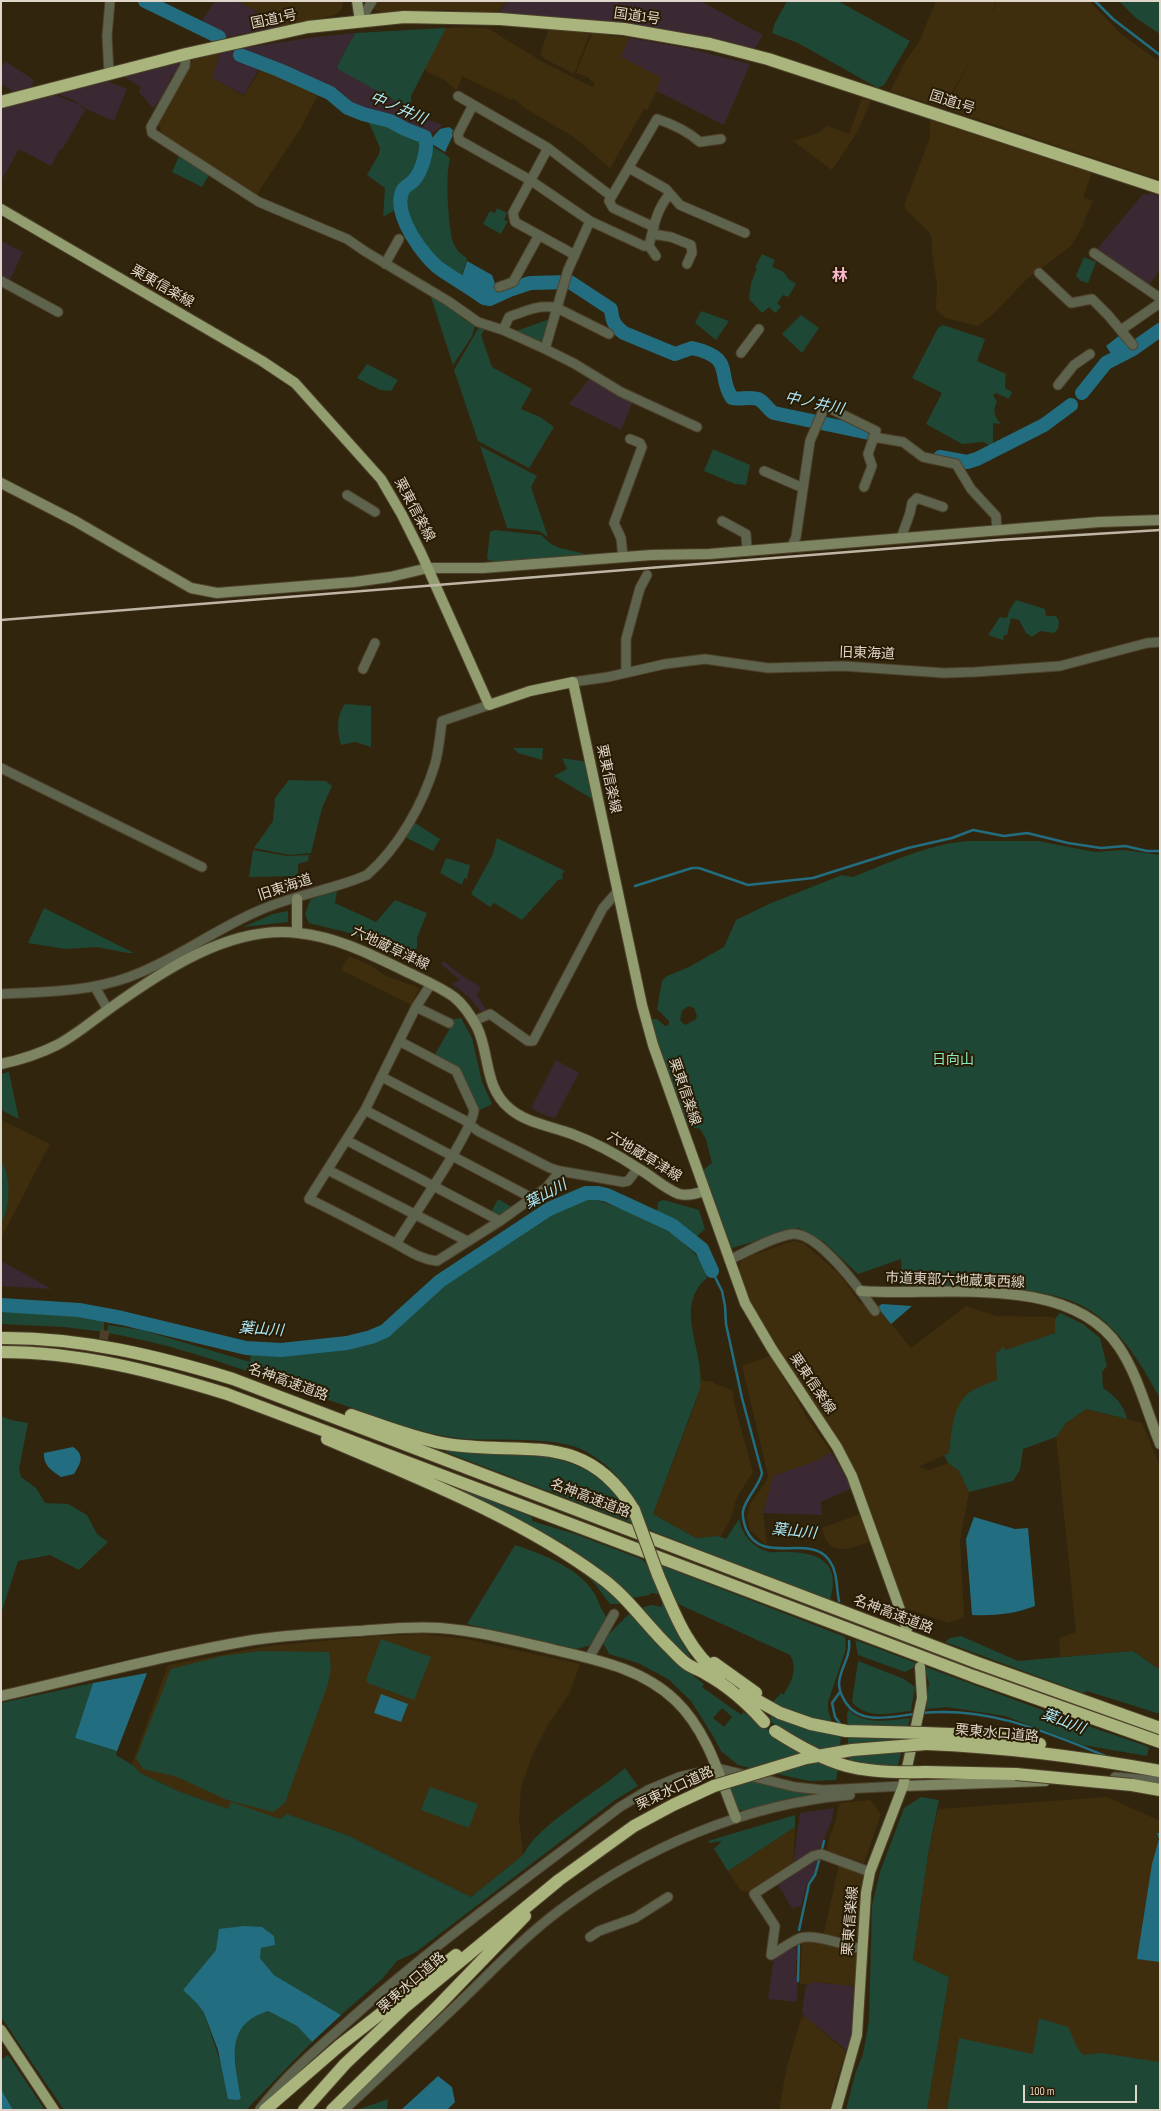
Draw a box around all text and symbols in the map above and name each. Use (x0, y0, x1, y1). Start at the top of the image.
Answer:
street label: 国道1号 (613, 5, 661, 29)
street label: 国道1号 (249, 7, 299, 33)
street label: 国道1号 (927, 88, 977, 118)
water label: 中ノ井川 (367, 89, 429, 129)
street label: 栗東信楽線 (127, 262, 197, 312)
district label: 林 (832, 267, 848, 287)
water label: 中ノ井川 (783, 389, 845, 419)
street label: 栗東信楽線 (390, 475, 438, 545)
street label: 旧東海道 (839, 645, 895, 663)
street label: 栗東信楽線 (593, 743, 623, 815)
street label: 旧東海道 (256, 871, 314, 905)
street label: 六地蔵草津線 (348, 924, 432, 974)
park label: 日向山 (932, 1052, 974, 1068)
street label: 栗東信楽線 (665, 1056, 703, 1128)
street label: 六地蔵草津線 (604, 1128, 684, 1186)
water label: 葉山川 (522, 1176, 570, 1214)
street label: 市道東部六地蔵東西線 (885, 1270, 1025, 1292)
water label: 葉山川 (238, 1319, 284, 1341)
street label: 栗東信楽線 (785, 1350, 839, 1418)
street label: 名神高速道路 (246, 1361, 330, 1405)
street label: 名神高速道路 (548, 1476, 632, 1522)
water label: 葉山川 (771, 1521, 817, 1543)
street label: 名神高速道路 (851, 1592, 935, 1638)
water label: 葉山川 (1039, 1706, 1087, 1738)
street label: 栗東水口道路 (954, 1722, 1040, 1746)
street label: 栗東水口道路 (633, 1764, 717, 1814)
street label: 栗東信楽線 (840, 1885, 862, 1957)
street label: 栗東水口道路 (375, 1949, 449, 2017)
scale bar (1025, 2077, 1139, 2103)
text: 100 m (1030, 2084, 1055, 2099)

